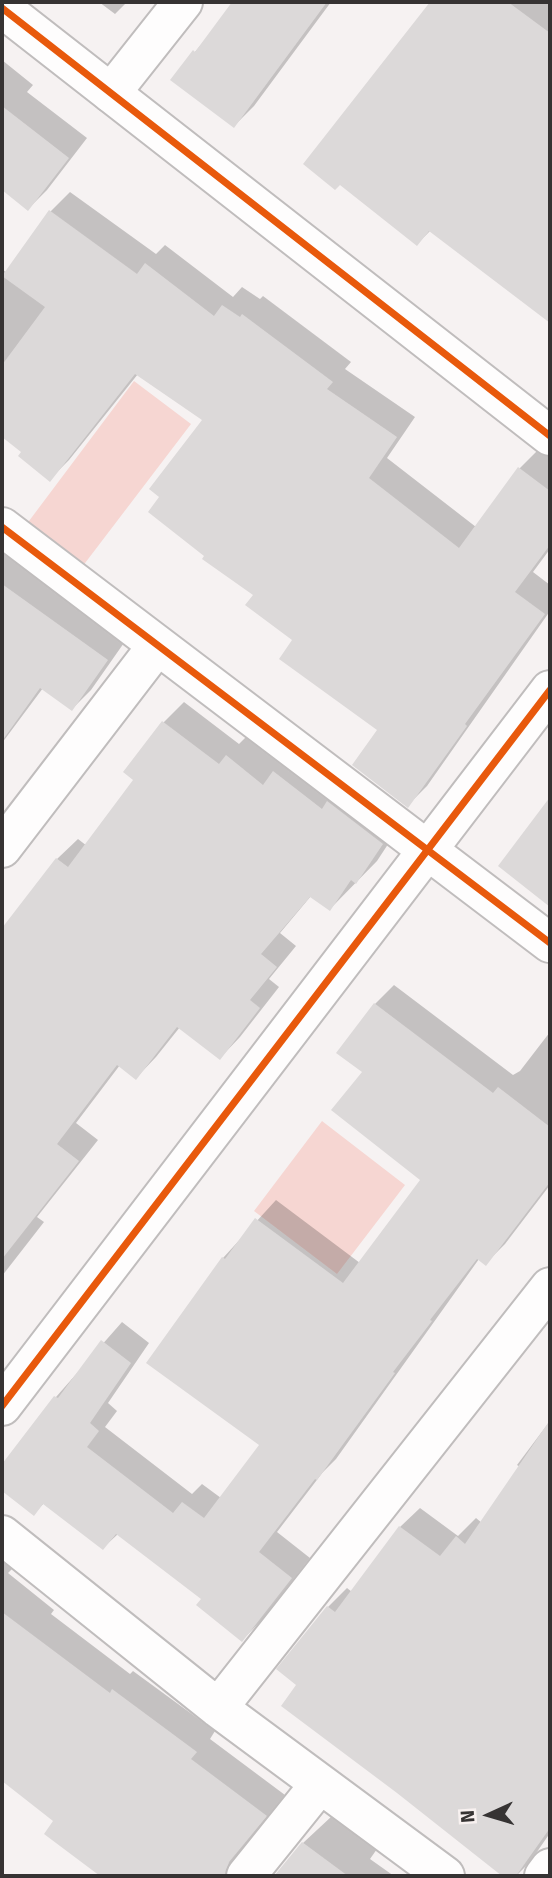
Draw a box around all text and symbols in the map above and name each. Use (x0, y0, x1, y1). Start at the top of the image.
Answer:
north arrow (454, 1780, 524, 1850)
text: N (456, 1809, 479, 1824)

